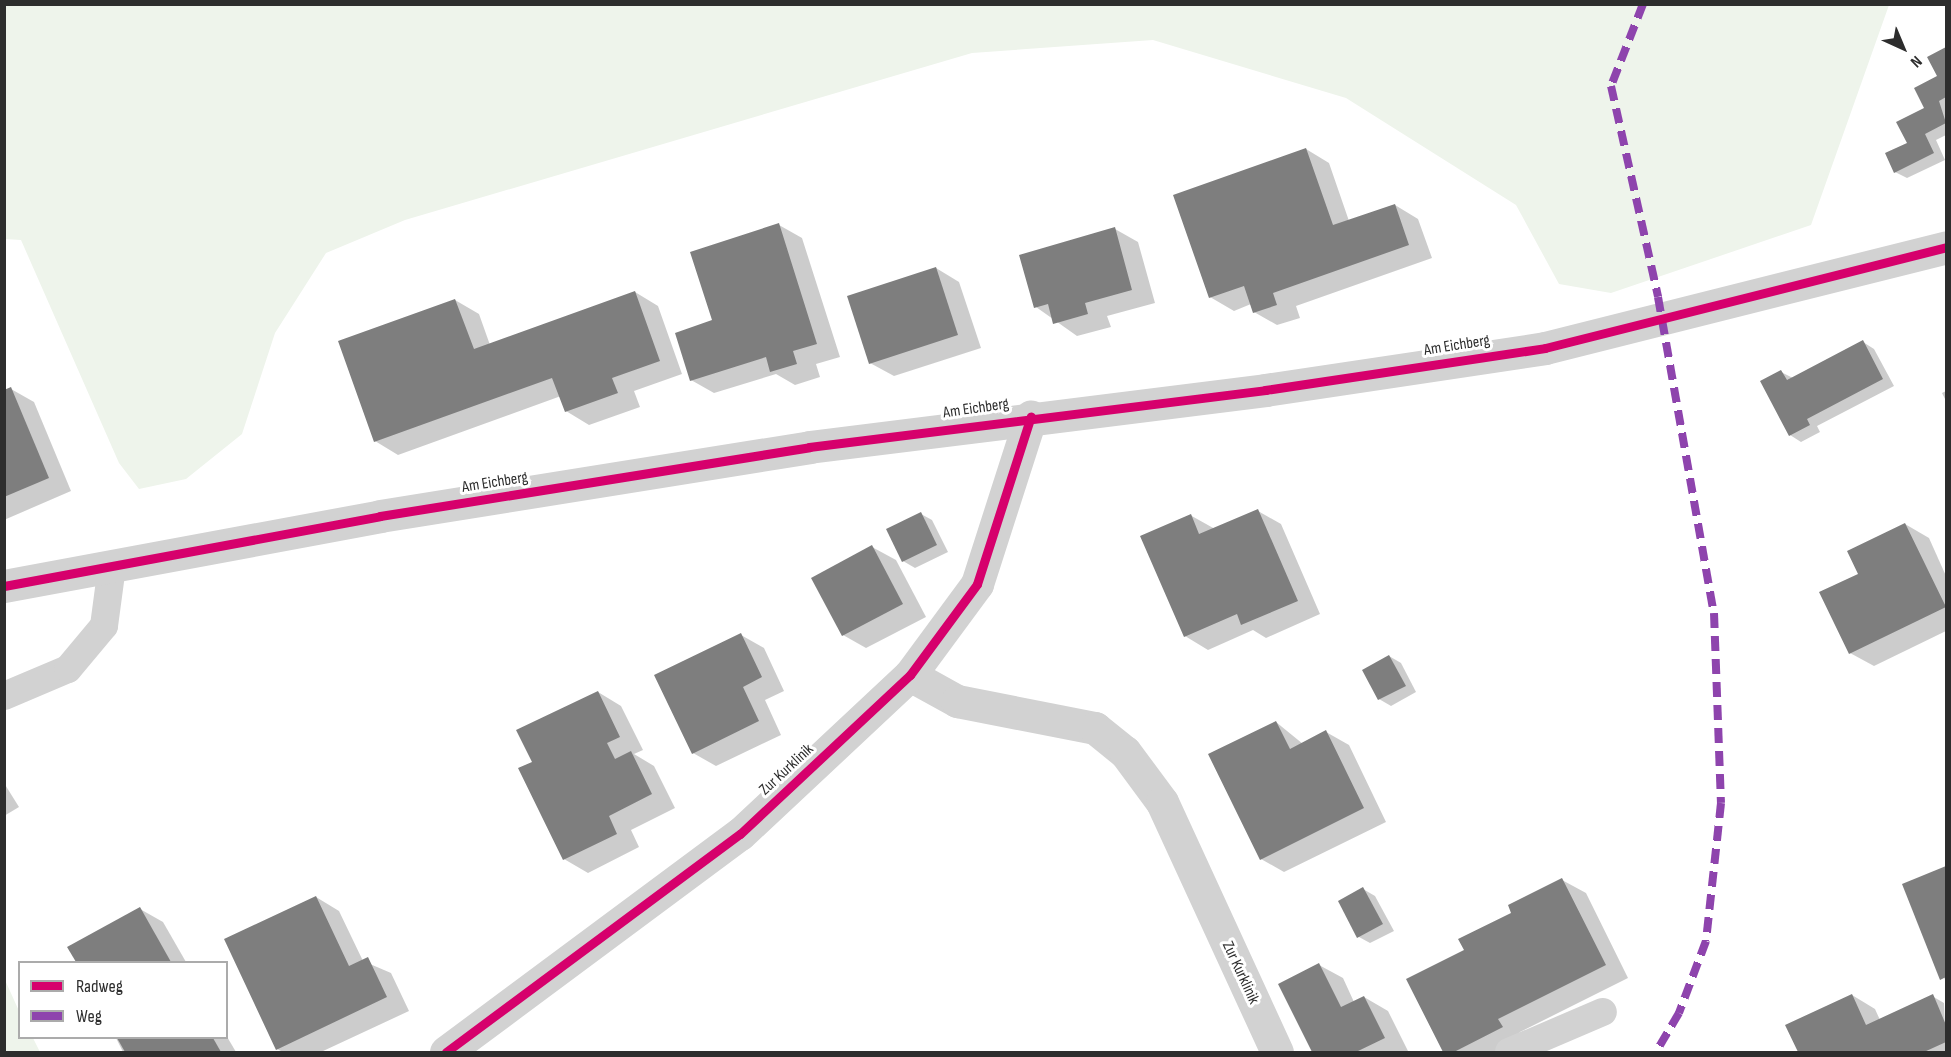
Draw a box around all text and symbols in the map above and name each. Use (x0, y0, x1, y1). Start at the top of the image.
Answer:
north arrow (1873, 18, 1933, 78)
text: N (1906, 52, 1926, 71)
street label: Am Eichberg (1423, 331, 1491, 361)
street label: Am Eichberg (942, 395, 1010, 423)
street label: Am Eichberg (461, 468, 529, 498)
street label: Zur Kurklinik (756, 740, 818, 800)
street label: Zur Kurklinik (1217, 939, 1263, 1007)
legend (18, 961, 228, 1039)
text: Radweg (76, 976, 123, 997)
text: Weg (76, 1006, 102, 1027)

